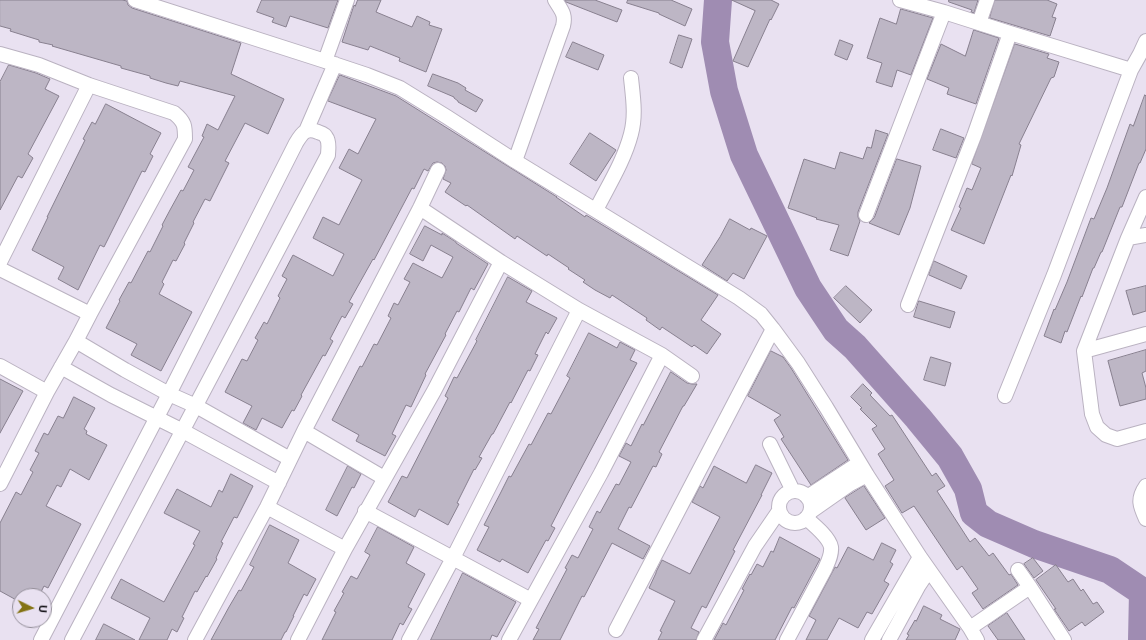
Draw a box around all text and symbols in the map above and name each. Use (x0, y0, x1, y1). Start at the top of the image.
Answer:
north arrow (12, 588, 52, 628)
text: U (36, 604, 51, 614)

